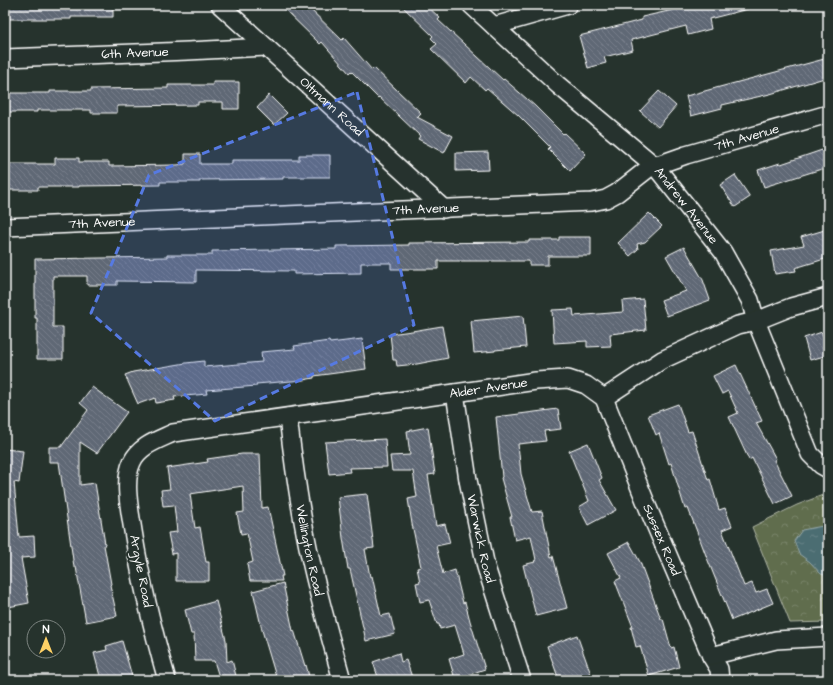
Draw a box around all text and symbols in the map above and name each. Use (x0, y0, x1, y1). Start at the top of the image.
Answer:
street label: 6th Avenue (101, 43, 169, 63)
street label: Oltmann Road (296, 73, 368, 141)
street label: 7th Avenue (712, 120, 781, 156)
street label: Andrew Avenue (650, 163, 722, 248)
street label: 7th Avenue (392, 199, 460, 220)
street label: 7th Avenue (68, 212, 136, 233)
street label: Alder Avenue (448, 373, 529, 403)
street label: Warwick Road (462, 493, 500, 585)
street label: Sussex Road (638, 501, 685, 579)
street label: Wellington Road (291, 503, 328, 598)
street label: Argyle Road (124, 533, 157, 609)
north arrow (26, 619, 66, 659)
text: N (43, 622, 50, 637)

